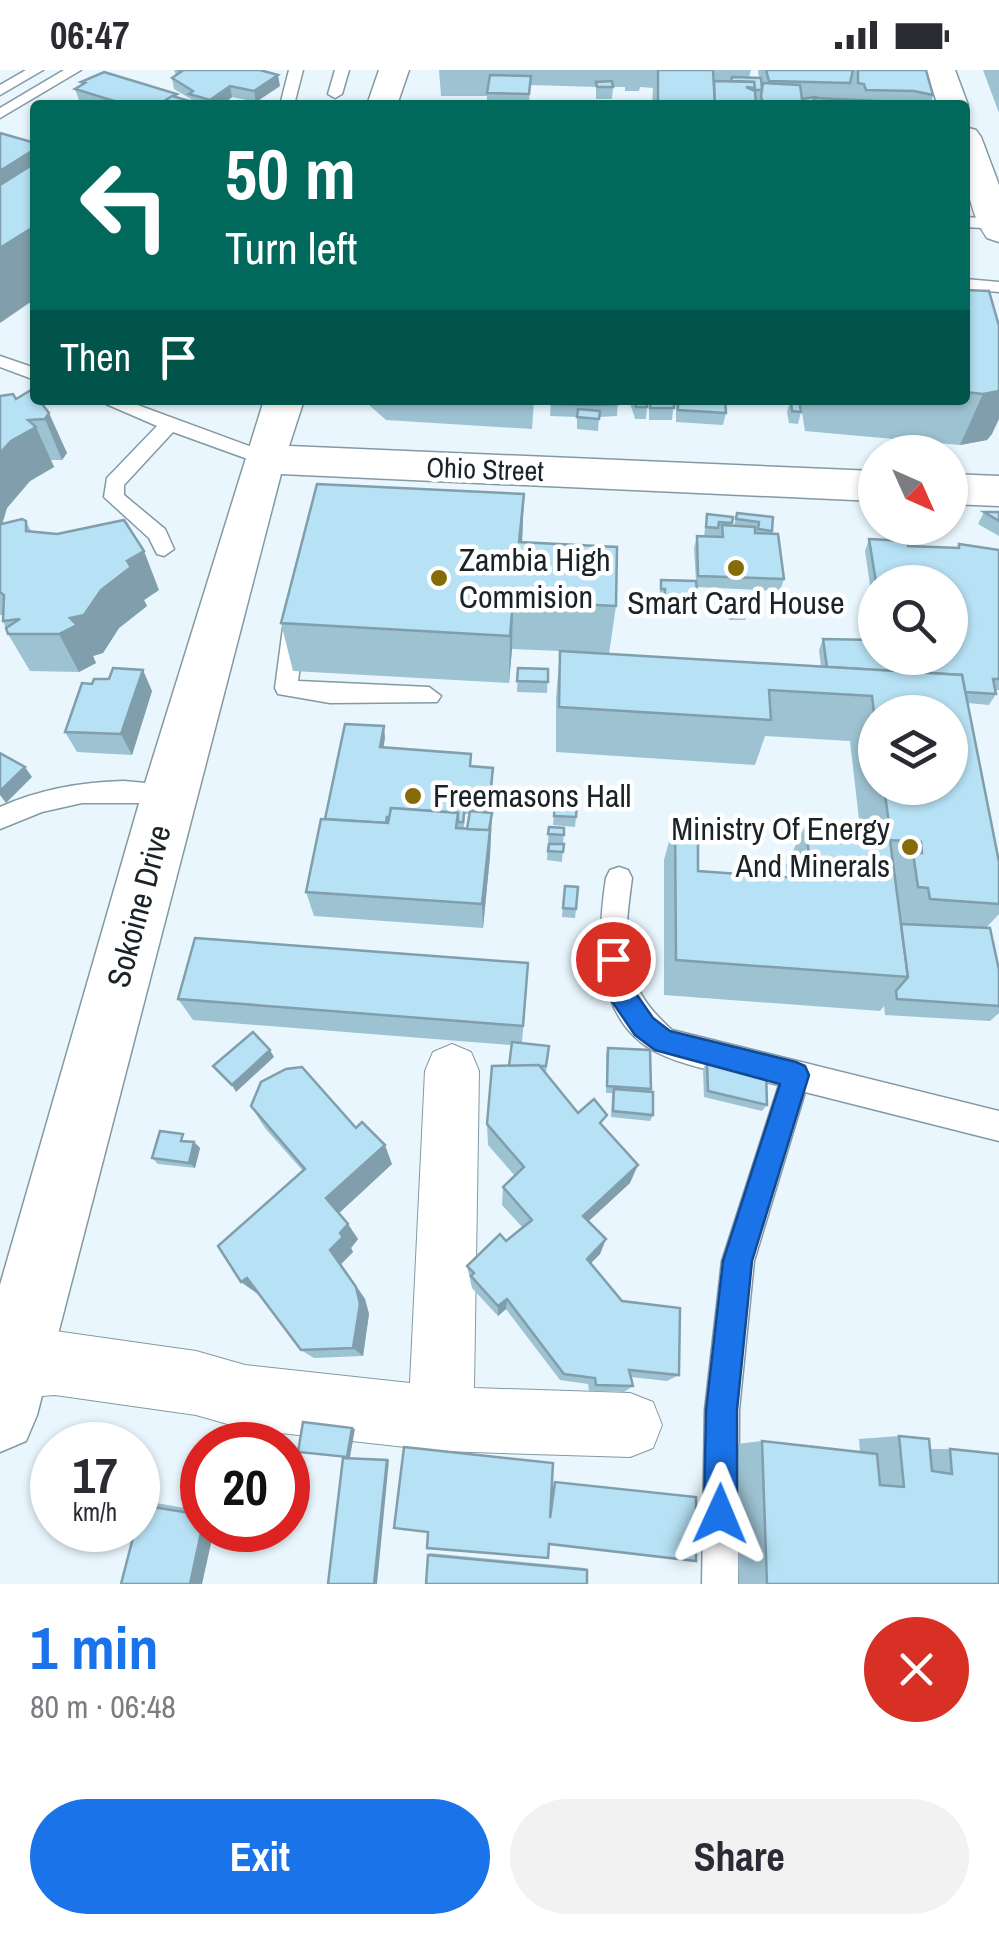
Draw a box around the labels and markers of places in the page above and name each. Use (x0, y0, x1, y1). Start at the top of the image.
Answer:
place label: Zambia High Commision (459, 538, 611, 618)
marker: Smart Card House (725, 557, 747, 579)
marker: Zambia High Commision (428, 567, 450, 589)
place label: Smart Card House (627, 581, 845, 624)
place label: Freemasons Hall (433, 774, 631, 817)
marker: Freemasons Hall (402, 785, 424, 807)
place label: Ministry Of Energy And Minerals (671, 807, 890, 887)
marker: Ministry Of Energy And Minerals (899, 836, 921, 858)
pin (571, 917, 656, 1002)

